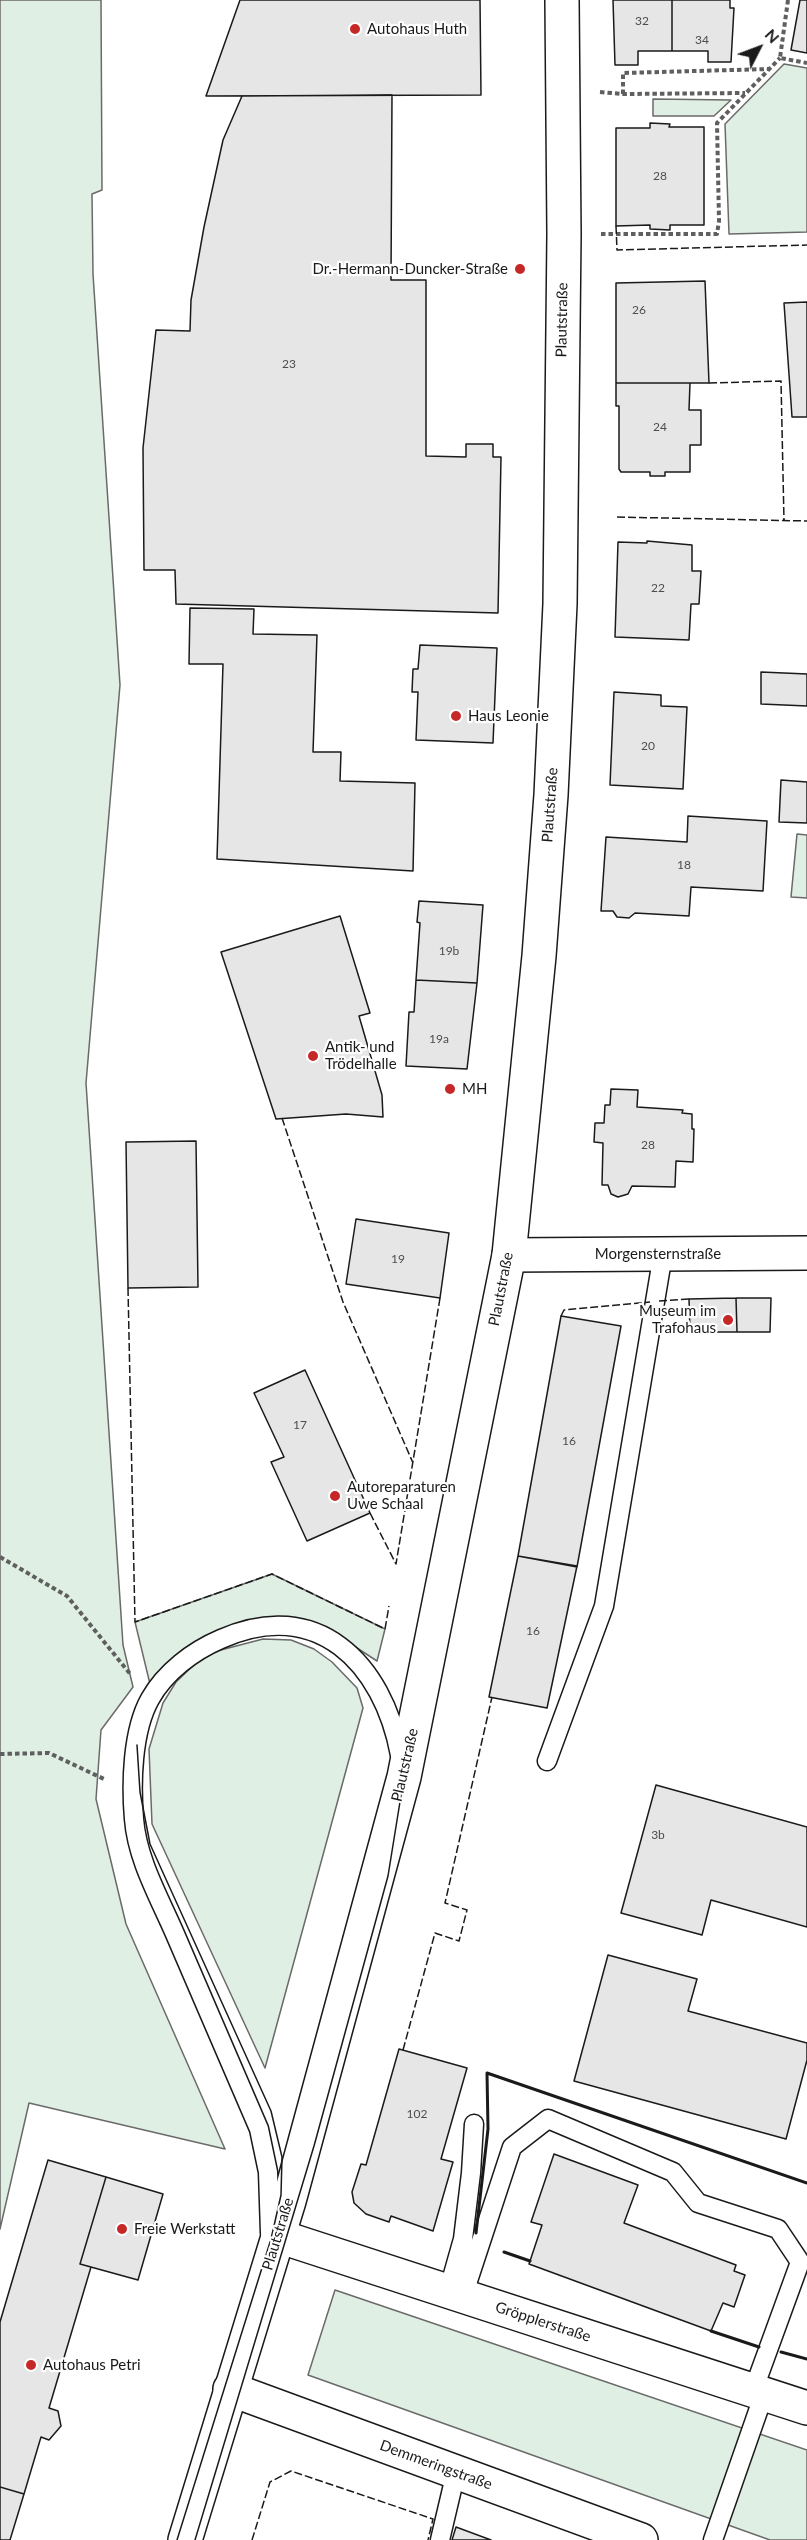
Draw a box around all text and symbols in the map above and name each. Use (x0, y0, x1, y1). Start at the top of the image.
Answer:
house number: 32 (635, 14, 649, 28)
north arrow (729, 18, 789, 78)
place label: Autohaus Huth (367, 20, 467, 38)
marker: Autohaus Huth (348, 22, 362, 36)
text: N (762, 25, 784, 47)
house number: 34 (695, 33, 709, 47)
house number: 28 (653, 169, 667, 183)
place label: Dr.-Hermann-Duncker-Straße (312, 260, 508, 278)
marker: Dr.-Hermann-Duncker-Straße (513, 262, 527, 276)
street label: Plautstraße (552, 282, 572, 358)
house number: 26 (632, 303, 646, 317)
house number: 23 (282, 357, 296, 371)
house number: 24 (653, 420, 667, 434)
house number: 22 (651, 581, 665, 595)
place label: Haus Leonie (468, 707, 549, 725)
marker: Haus Leonie (449, 709, 463, 723)
house number: 20 (641, 739, 655, 753)
street label: Plautstraße (538, 767, 562, 843)
house number: 18 (677, 858, 691, 872)
house number: 19b (439, 944, 459, 958)
house number: 19a (429, 1032, 449, 1046)
place label: Antik- und Trödelhalle (325, 1038, 397, 1073)
marker: Antik- und Trödelhalle (306, 1049, 320, 1063)
place label: MH (462, 1080, 487, 1098)
marker: MH (443, 1082, 457, 1096)
house number: 28 (641, 1138, 655, 1152)
street label: Morgensternstraße (595, 1245, 721, 1263)
street label: Plautstraße (485, 1250, 517, 1328)
house number: 19 (391, 1252, 405, 1266)
place label: Museum im Trafohaus (639, 1302, 716, 1337)
marker: Museum im Trafohaus (721, 1313, 735, 1327)
house number: 17 (293, 1418, 307, 1432)
house number: 16 (562, 1434, 576, 1448)
place label: Autoreparaturen Uwe Schaal (347, 1478, 456, 1513)
marker: Autoreparaturen Uwe Schaal (328, 1489, 342, 1503)
house number: 16 (526, 1624, 540, 1638)
street label: Plautstraße (388, 1726, 422, 1804)
house number: 3b (651, 1828, 665, 1842)
house number: 102 (407, 2107, 427, 2121)
street label: Plautstraße (258, 2196, 298, 2272)
place label: Freie Werkstatt (134, 2220, 235, 2238)
marker: Freie Werkstatt (115, 2222, 129, 2236)
street label: Gröpplerstraße (493, 2298, 593, 2346)
place label: Autohaus Petri (43, 2356, 141, 2374)
marker: Autohaus Petri (24, 2358, 38, 2372)
street label: Demmeringstraße (377, 2436, 495, 2494)

